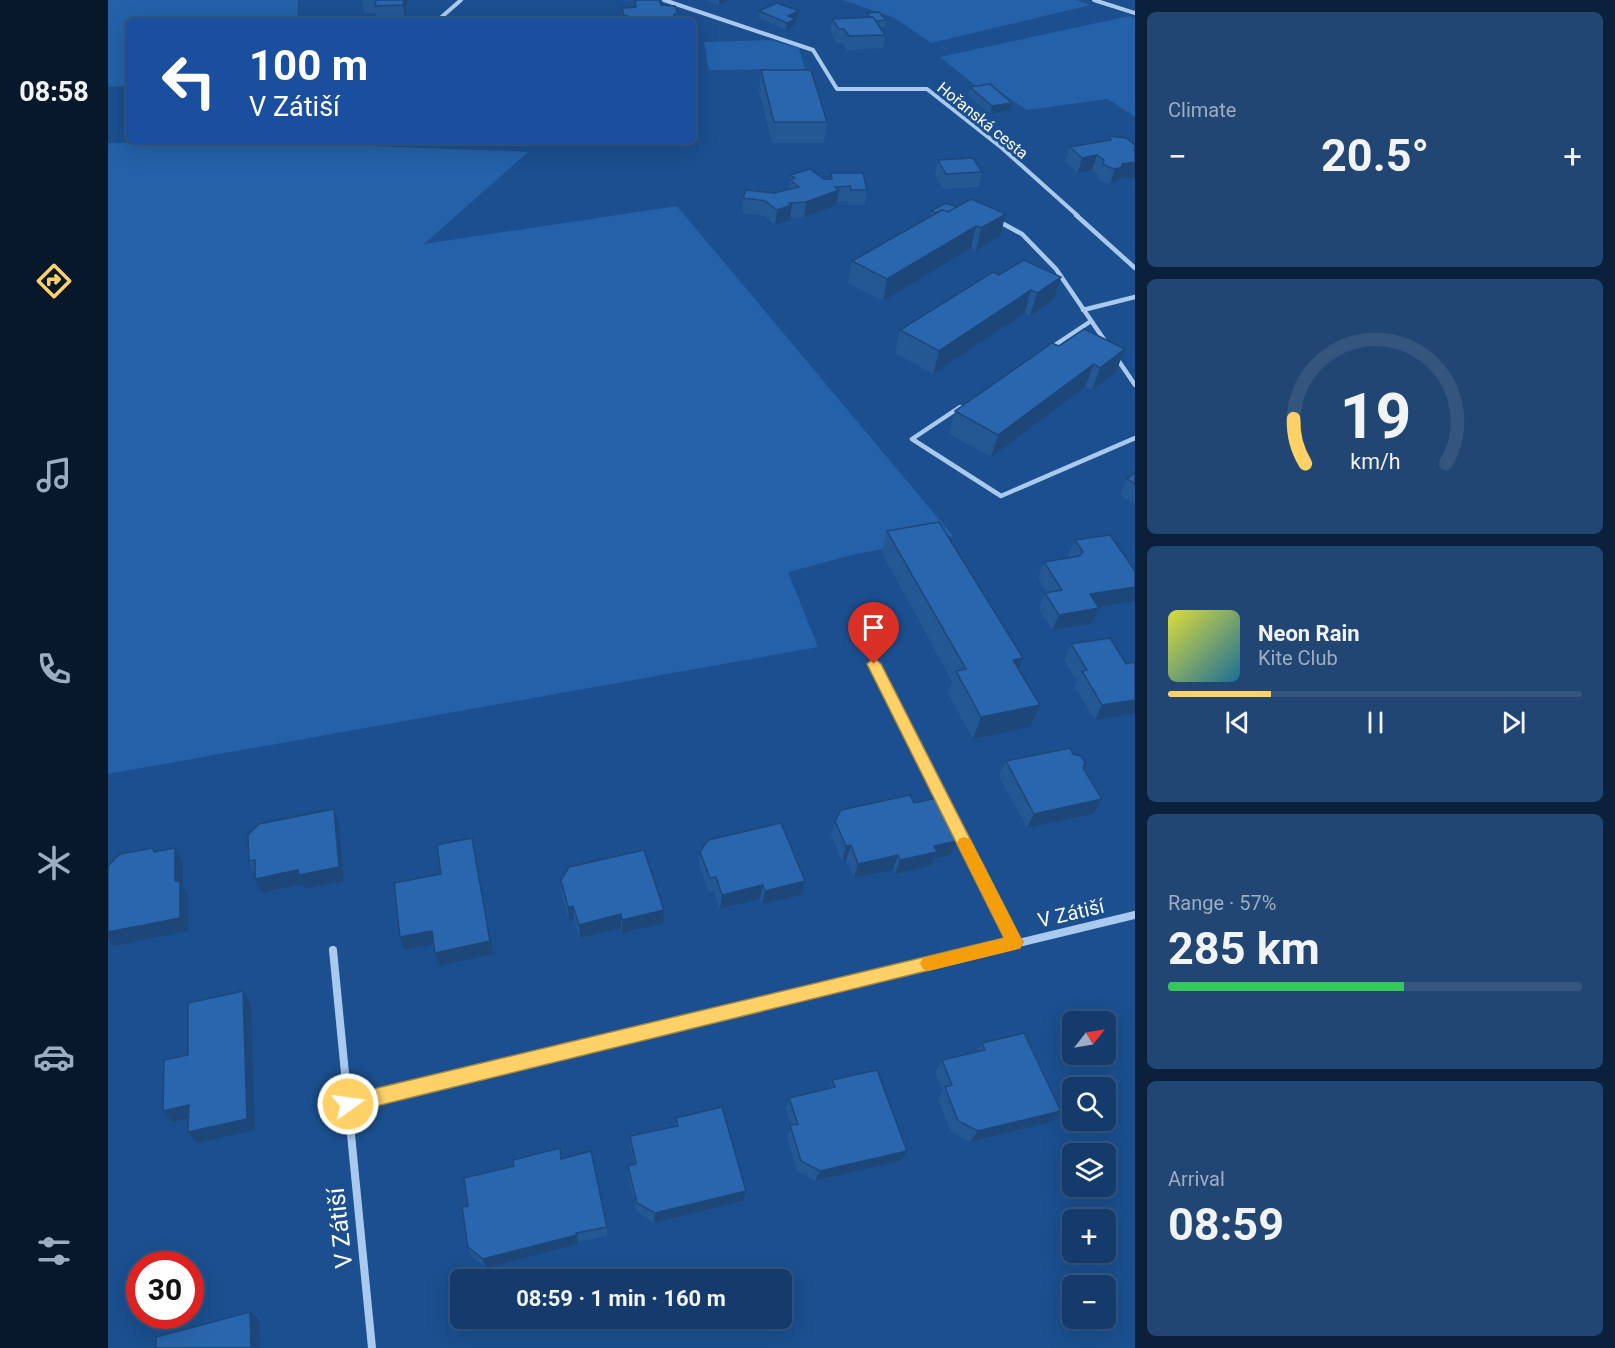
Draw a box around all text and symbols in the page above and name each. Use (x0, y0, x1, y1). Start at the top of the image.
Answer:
text: 100 m (249, 41, 368, 90)
icon: left (150, 42, 228, 120)
text: 08:58 (19, 76, 89, 108)
street label: Hořanská cesta (933, 78, 1032, 163)
text: V Zátiší (249, 91, 340, 123)
text: Climate (1168, 98, 1236, 122)
text: 20.5° (1321, 129, 1429, 182)
text: − (1168, 137, 1187, 176)
text: + (1563, 137, 1582, 176)
icon: directions (33, 260, 75, 302)
text: 19 (1339, 380, 1411, 453)
text: km/h (1350, 449, 1400, 474)
icon: music (33, 454, 75, 496)
pin (848, 602, 899, 664)
icon: arrive (857, 611, 890, 644)
text: Neon Rain (1258, 621, 1360, 646)
text: Kite Club (1258, 646, 1338, 670)
icon: phone (33, 648, 75, 690)
icon: previous (1221, 706, 1254, 739)
icon: pause (1359, 706, 1392, 739)
icon: next (1497, 706, 1530, 739)
icon: climate (33, 842, 75, 884)
text: Range · 57% (1168, 891, 1276, 915)
street label: V Zátiší (1036, 894, 1107, 932)
text: 285 km (1168, 922, 1320, 975)
north arrow (1062, 1011, 1116, 1065)
map controls (1062, 1011, 1116, 1329)
icon: car (33, 1036, 75, 1078)
position arrow (316, 1072, 380, 1136)
button: search (1062, 1077, 1116, 1131)
button: layers (1062, 1143, 1116, 1197)
text: Arrival (1168, 1167, 1225, 1191)
street label: V Zátiší (322, 1185, 358, 1270)
text: 08:59 (1168, 1198, 1284, 1251)
button: + (1062, 1209, 1116, 1263)
icon: filters (33, 1230, 75, 1272)
speed limit sign: 30 (126, 1251, 204, 1329)
button: − (1062, 1275, 1116, 1329)
text: 08:59 · 1 min · 160 m (516, 1286, 726, 1311)

